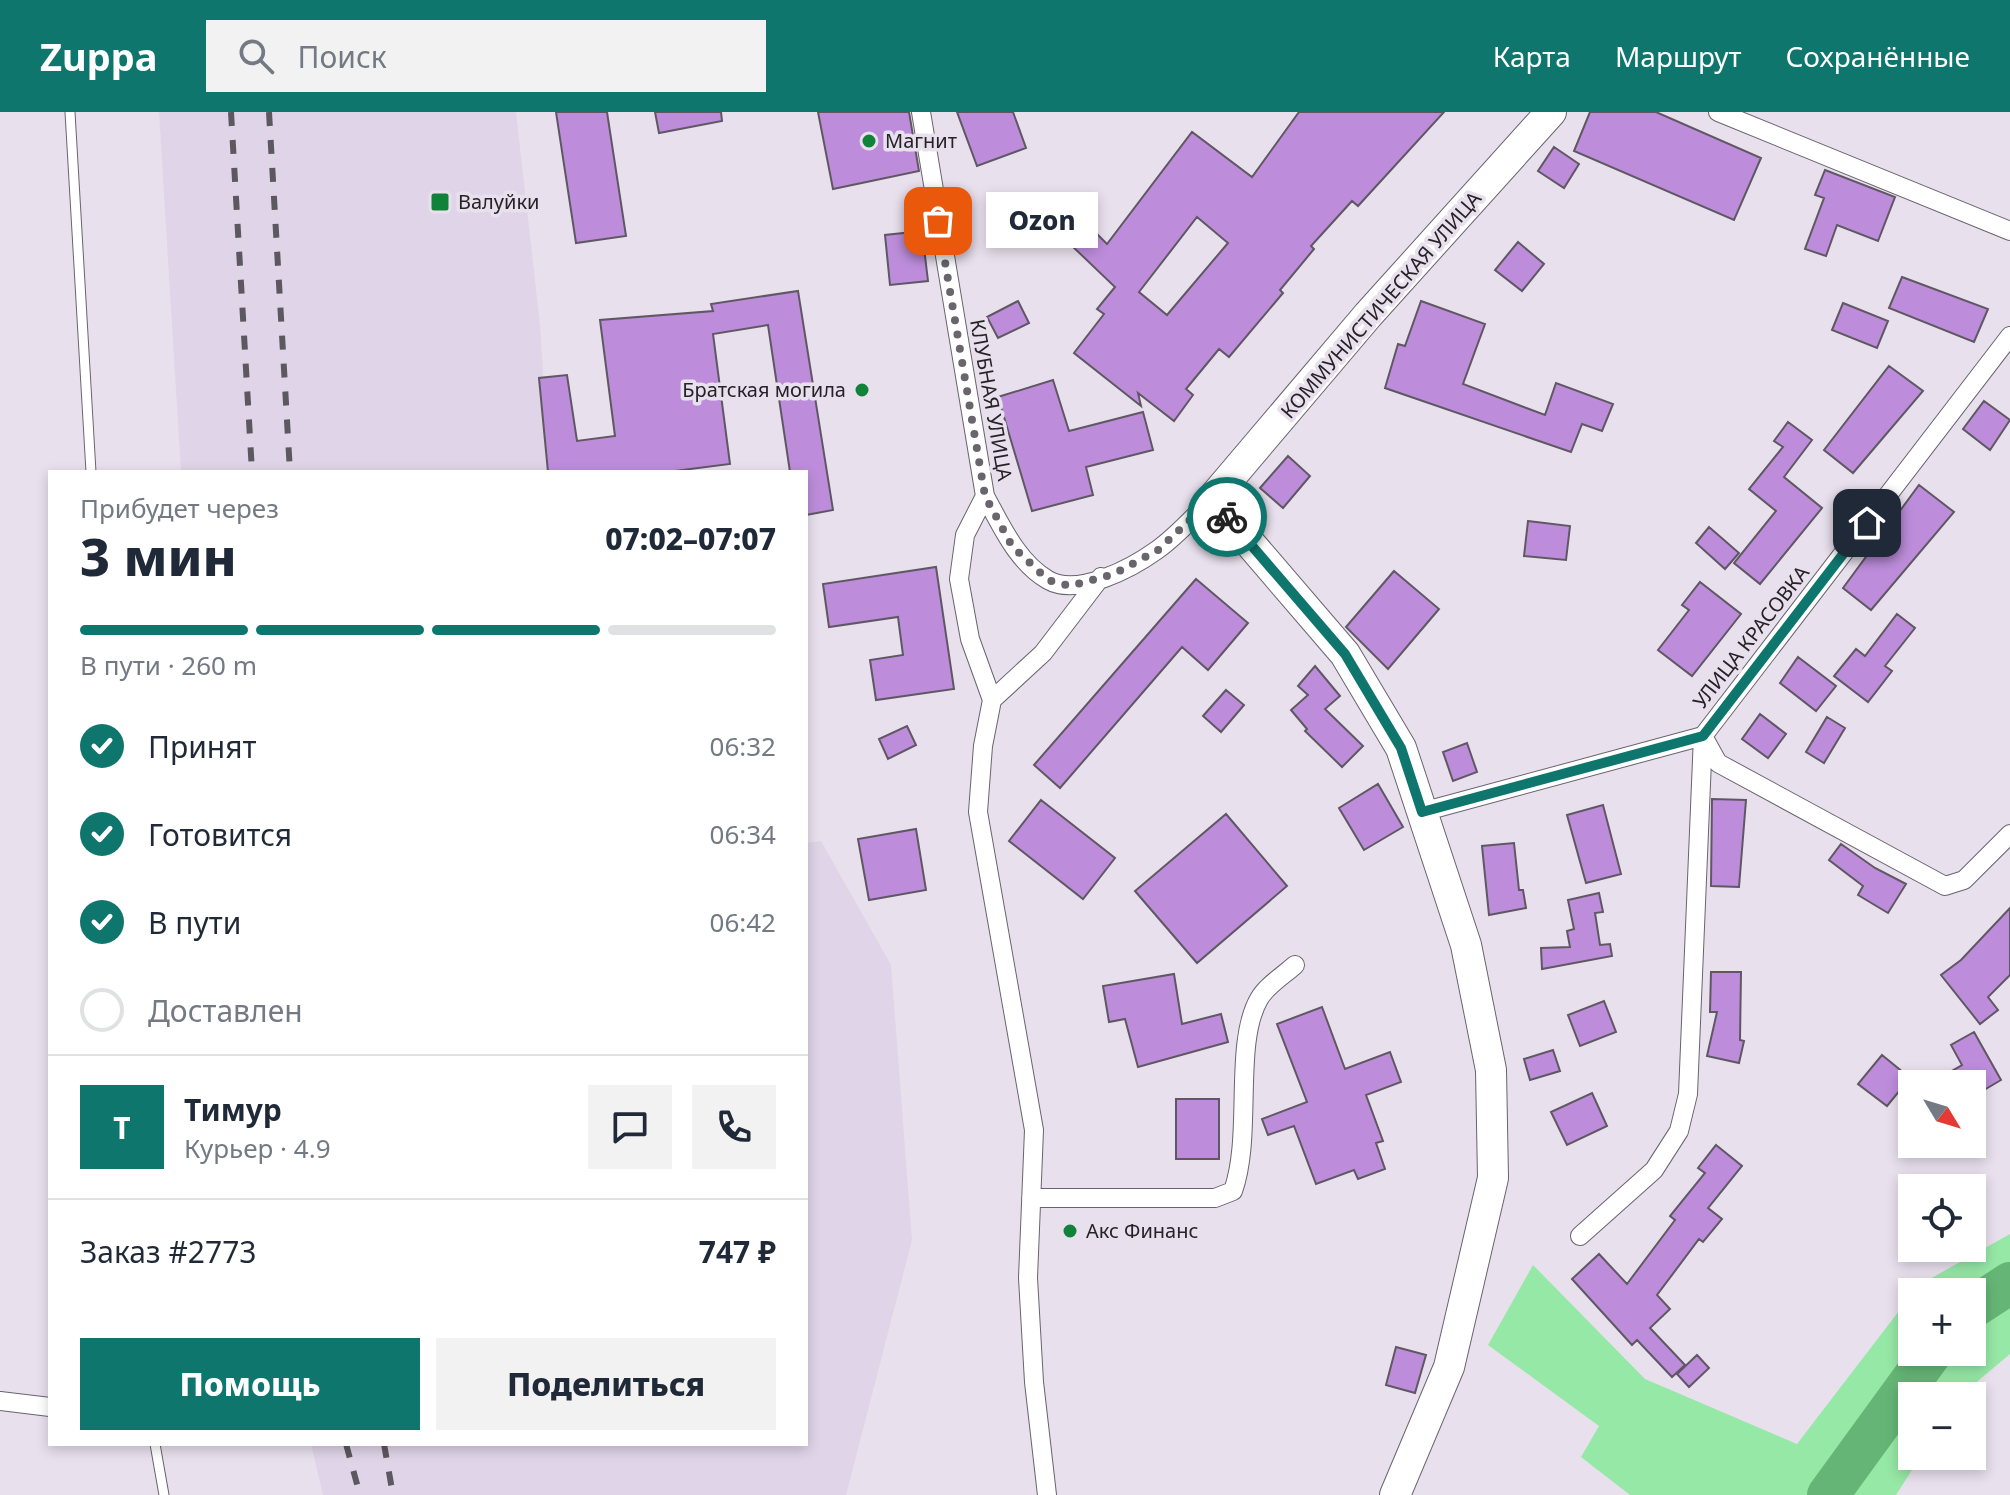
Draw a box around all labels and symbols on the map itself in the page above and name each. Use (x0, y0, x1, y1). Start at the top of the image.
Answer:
place label: Магнит (885, 127, 957, 154)
marker: Магнит (860, 132, 878, 150)
street label: КОММУНИСТИЧЕСКАЯ УЛИЦА (1274, 185, 1487, 424)
pin (904, 187, 972, 255)
place label: Валуйки (458, 188, 540, 215)
marker: Валуйки (429, 191, 451, 213)
callout: Ozon (986, 193, 1098, 249)
street label: КЛУБНАЯ УЛИЦА (964, 317, 1019, 483)
place label: Братская могила (682, 376, 846, 403)
marker: Братская могила (853, 381, 871, 399)
courier (1187, 477, 1267, 557)
pin (1833, 489, 1901, 557)
street label: УЛИЦА КРАСОВКА (1686, 560, 1815, 714)
north arrow (1898, 1070, 1986, 1158)
place label: Акс Финанс (1086, 1217, 1198, 1244)
marker: Акс Финанс (1061, 1222, 1079, 1240)

